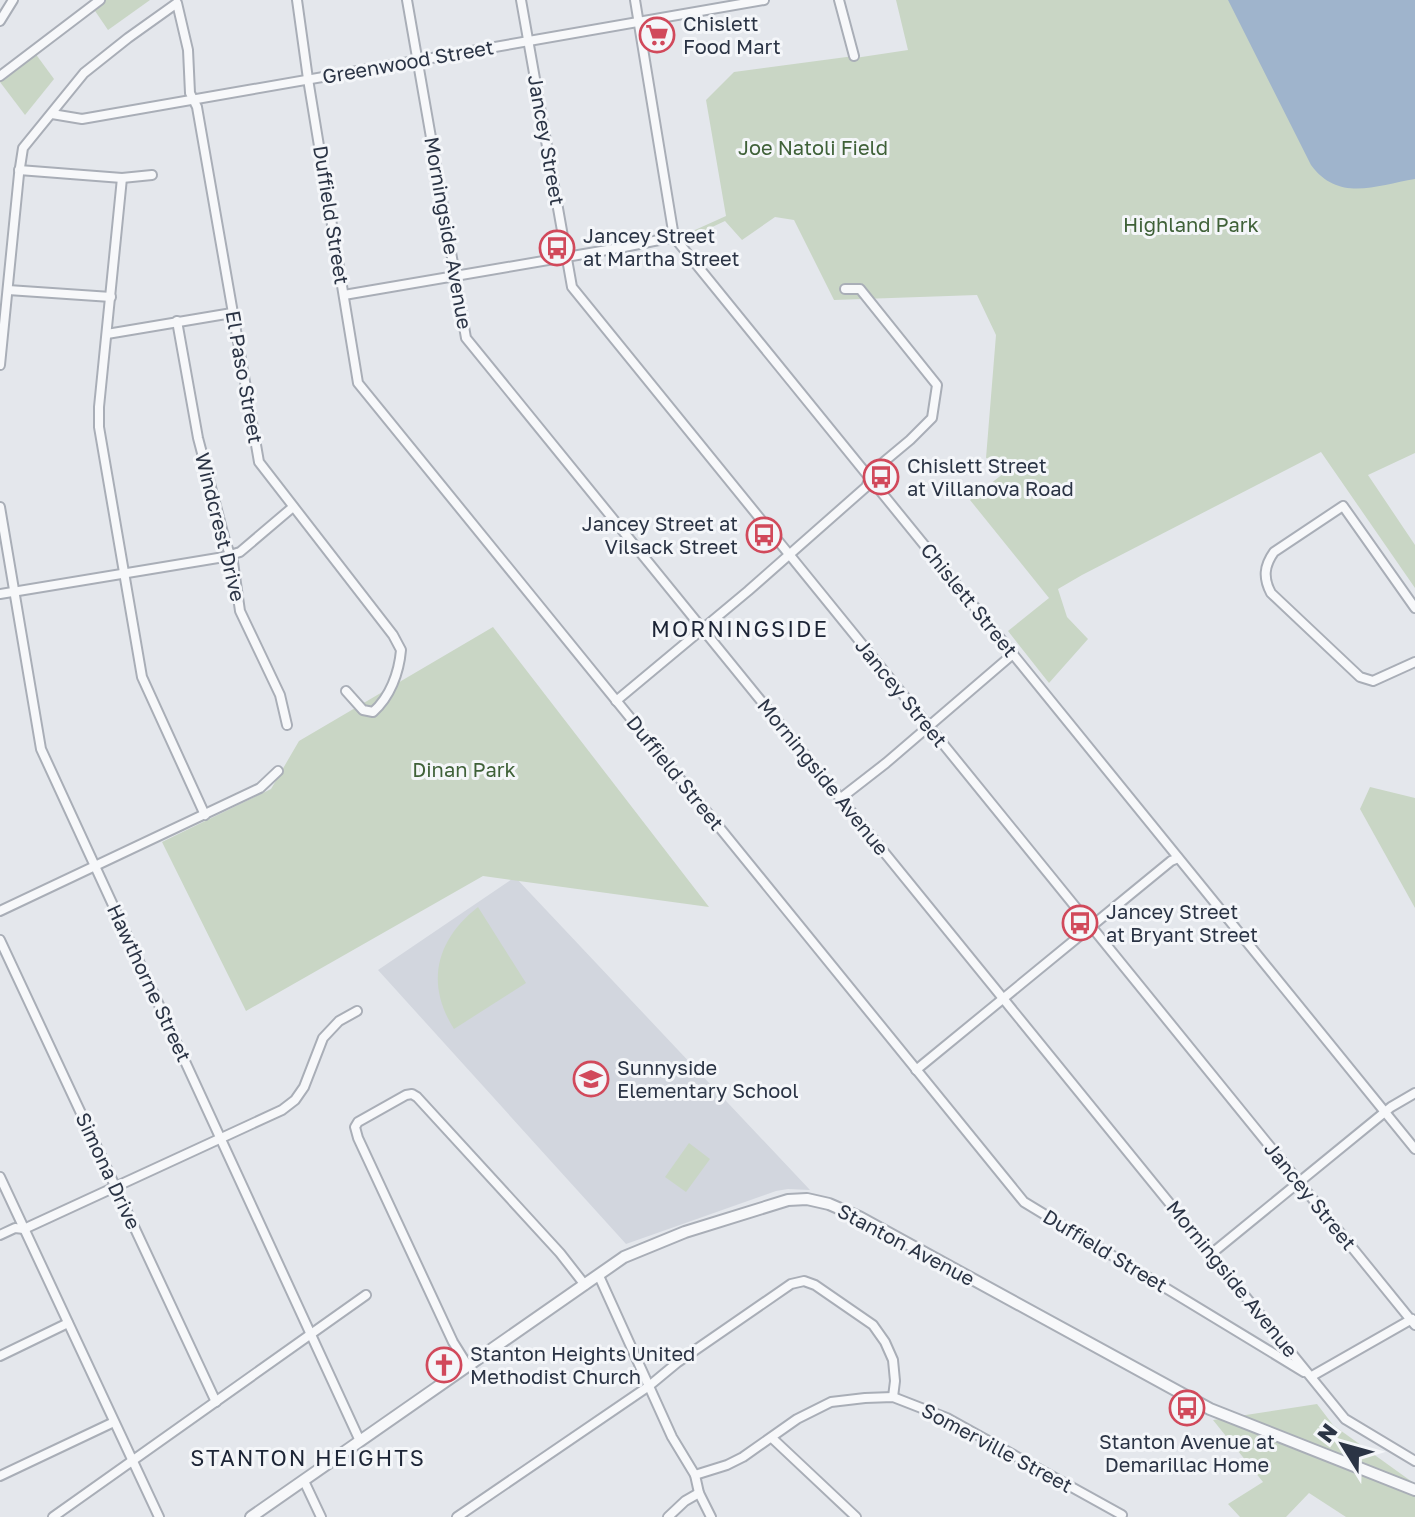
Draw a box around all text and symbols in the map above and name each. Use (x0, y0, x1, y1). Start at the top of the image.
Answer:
place label: Chislett Food Mart (683, 11, 781, 58)
supermarket icon: Chislett Food Mart (638, 16, 676, 54)
street label: Greenwood Street (320, 34, 495, 88)
street label: Jancey Street (524, 73, 570, 207)
street label: Morningside Avenue (420, 135, 478, 331)
park label: Joe Natoli Field (738, 135, 888, 159)
street label: Duffield Street (309, 144, 355, 286)
park label: Highland Park (1123, 212, 1259, 236)
place label: Jancey Street at Martha Street (583, 223, 740, 270)
bus stop icon: Jancey Street at Martha Street (538, 229, 576, 267)
street label: El Paso Street (221, 308, 268, 445)
street label: Windcrest Drive (191, 450, 251, 604)
place label: Chislett Street at Villanova Road (907, 453, 1074, 500)
bus stop icon: Chislett Street at Villanova Road (862, 458, 900, 496)
place label: Jancey Street at Vilsack Street (582, 511, 738, 558)
bus stop icon: Jancey Street at Vilsack Street (745, 516, 783, 554)
street label: Chislett Street (917, 538, 1023, 661)
district label: MORNINGSIDE (651, 615, 829, 642)
street label: Jancey Street (851, 633, 953, 751)
street label: Morningside Avenue (753, 693, 894, 860)
street label: Duffield Street (622, 710, 729, 835)
park label: Dinan Park (412, 757, 516, 781)
place label: Jancey Street at Bryant Street (1106, 899, 1258, 946)
street label: Hawthorne Street (103, 900, 197, 1065)
bus stop icon: Jancey Street at Bryant Street (1061, 904, 1099, 942)
place label: Sunnyside Elementary School (617, 1055, 799, 1102)
school or university icon: Sunnyside Elementary School (572, 1060, 610, 1098)
street label: Simona Drive (71, 1108, 146, 1233)
street label: Jancey Street (1260, 1136, 1362, 1254)
street label: Morningside Avenue (1162, 1195, 1303, 1362)
street label: Stanton Avenue (834, 1198, 979, 1290)
street label: Duffield Street (1039, 1204, 1172, 1297)
place label: Stanton Heights United Methodist Church (470, 1341, 695, 1388)
church icon: Stanton Heights United Methodist Church (425, 1346, 463, 1384)
bus stop icon: Stanton Avenue at Demarillac Home (1168, 1389, 1206, 1427)
street label: Somerville Street (918, 1397, 1077, 1497)
north arrow (1303, 1405, 1383, 1485)
text: N (1311, 1418, 1342, 1447)
place label: Stanton Avenue at Demarillac Home (1099, 1429, 1275, 1476)
district label: STANTON HEIGHTS (190, 1444, 426, 1471)

